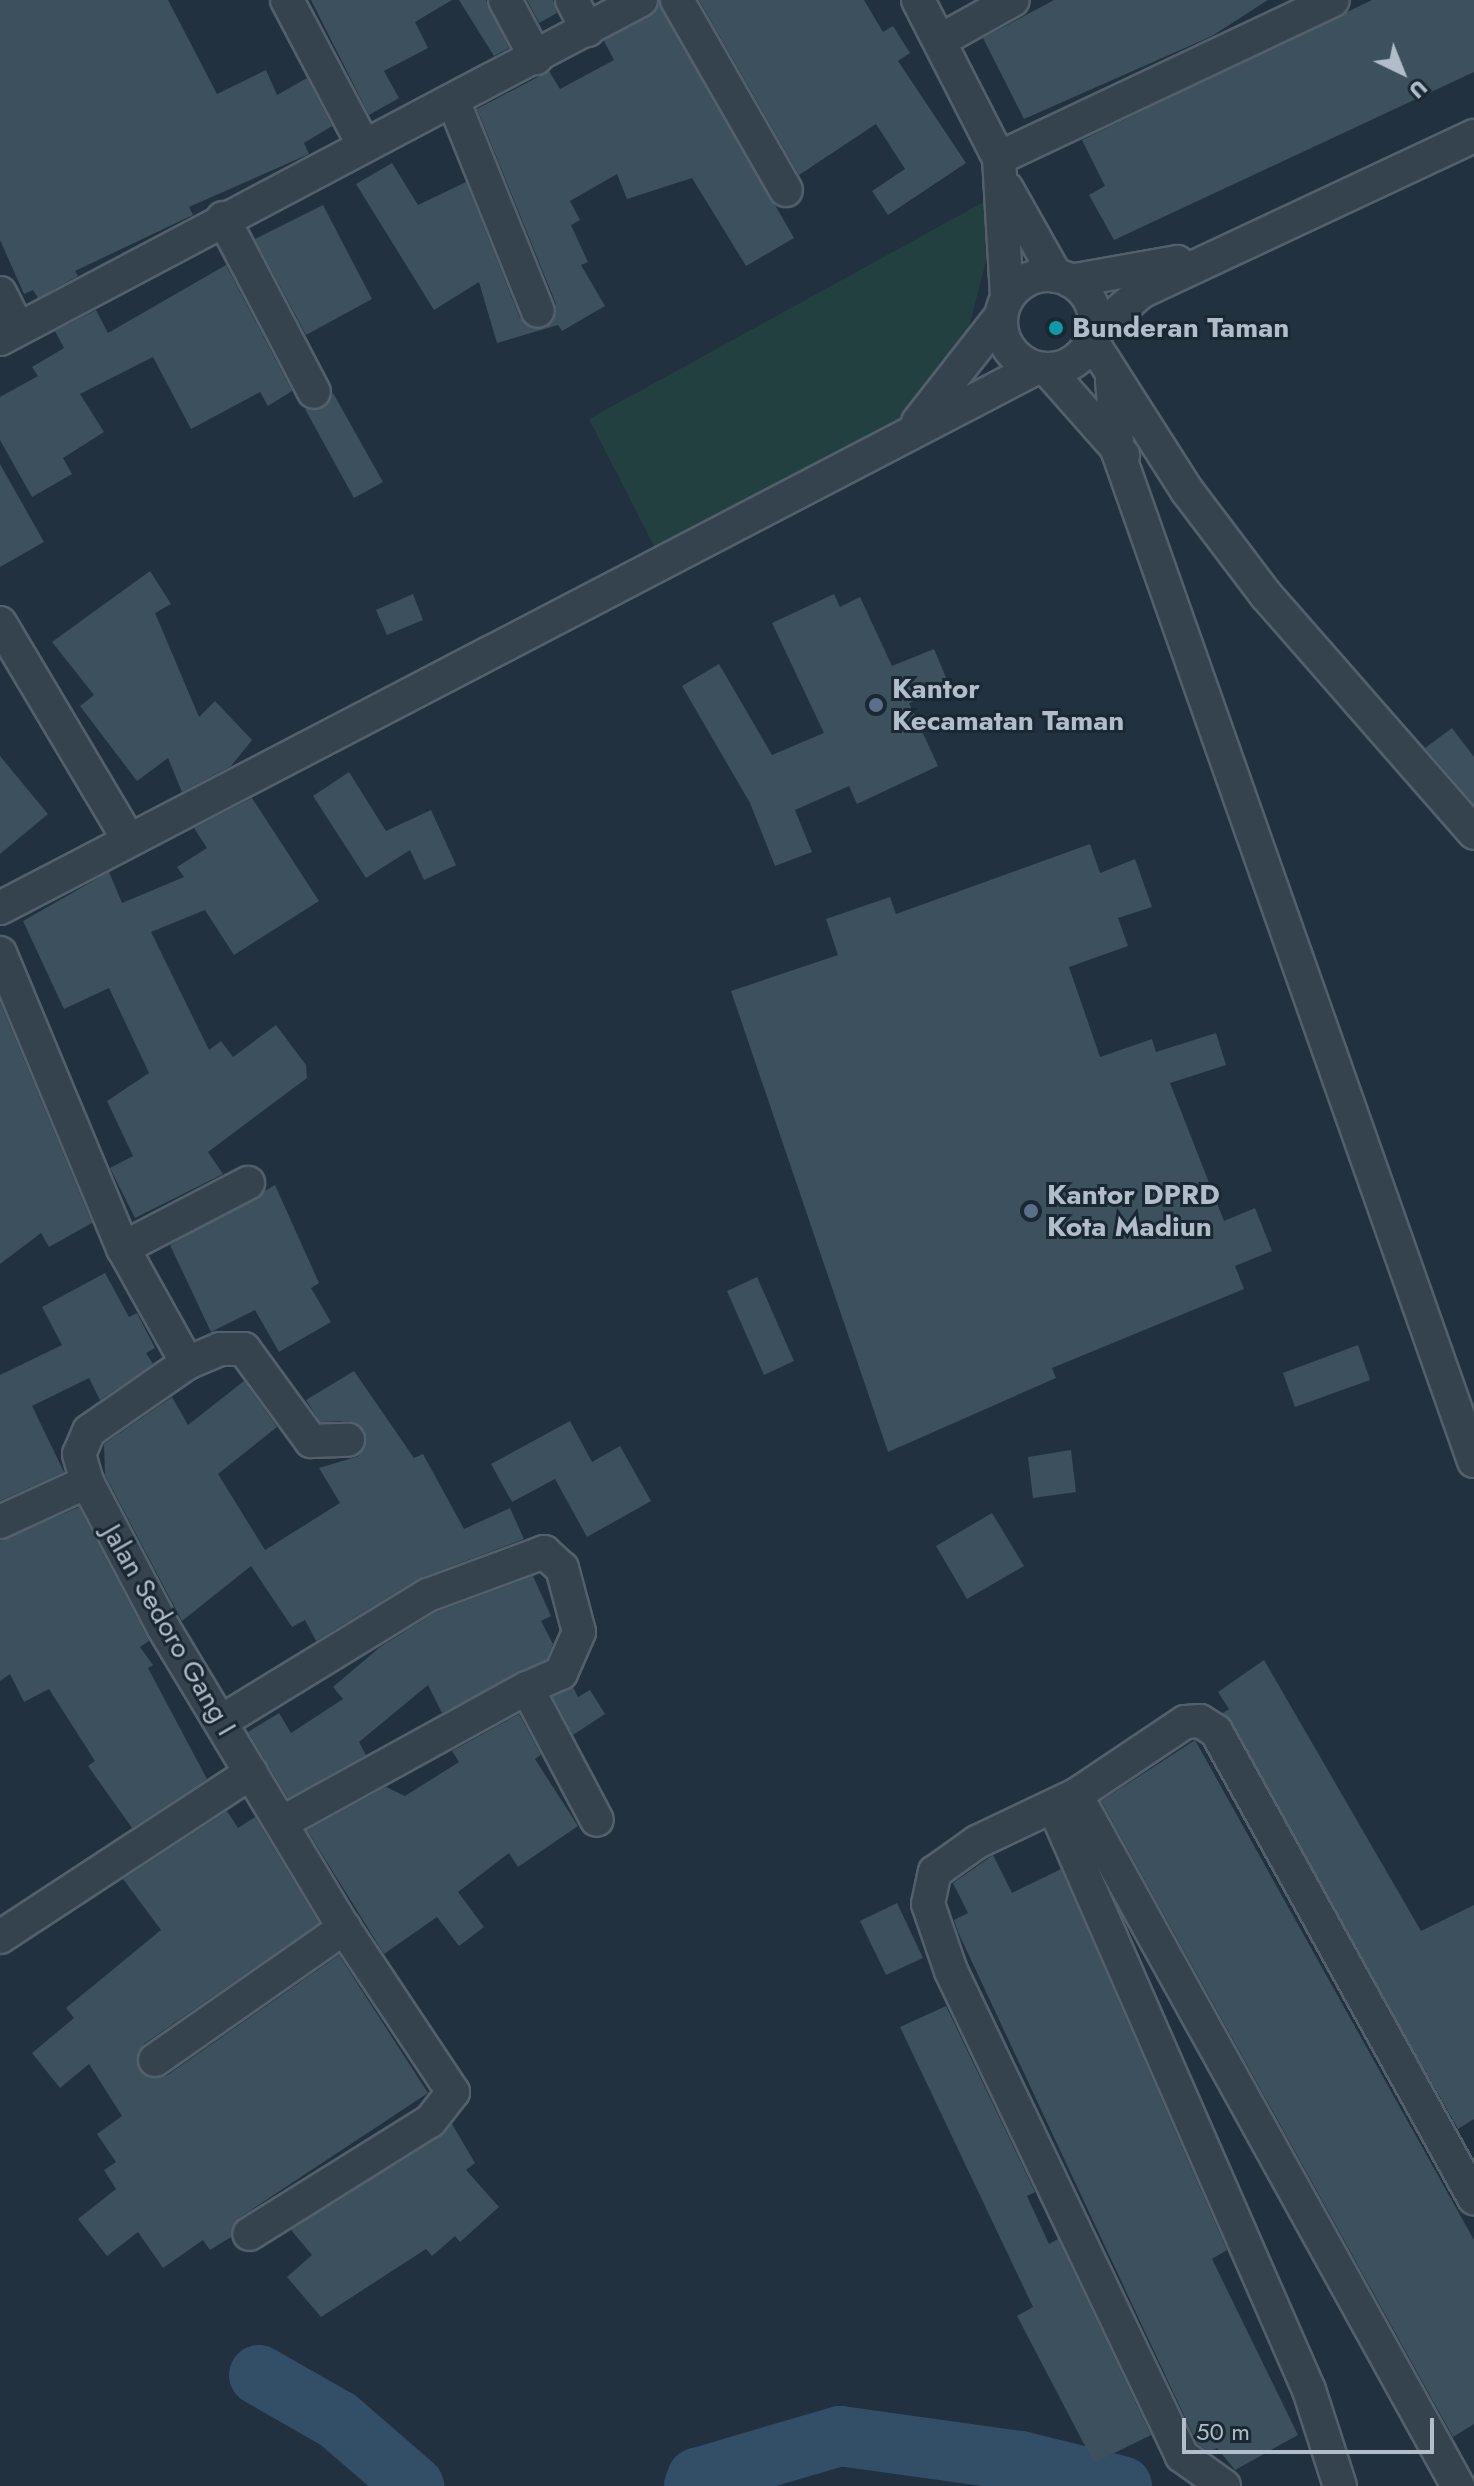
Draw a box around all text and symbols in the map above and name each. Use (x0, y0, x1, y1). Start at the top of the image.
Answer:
north arrow (1362, 32, 1442, 112)
text: U (1402, 73, 1435, 107)
place label: Bunderan Taman (1072, 311, 1289, 345)
marker: Bunderan Taman (1047, 319, 1065, 337)
place label: Kantor Kecamatan Taman (892, 672, 1124, 738)
marker: Kantor Kecamatan Taman (867, 696, 885, 714)
place label: Kantor DPRD Kota Madiun (1047, 1178, 1220, 1244)
marker: Kantor DPRD Kota Madiun (1022, 1202, 1040, 1220)
street label: Jalan Sedoro Gang I (95, 1518, 243, 1742)
scale bar (1186, 2402, 1438, 2452)
text: 50 m (1196, 2414, 1250, 2449)

